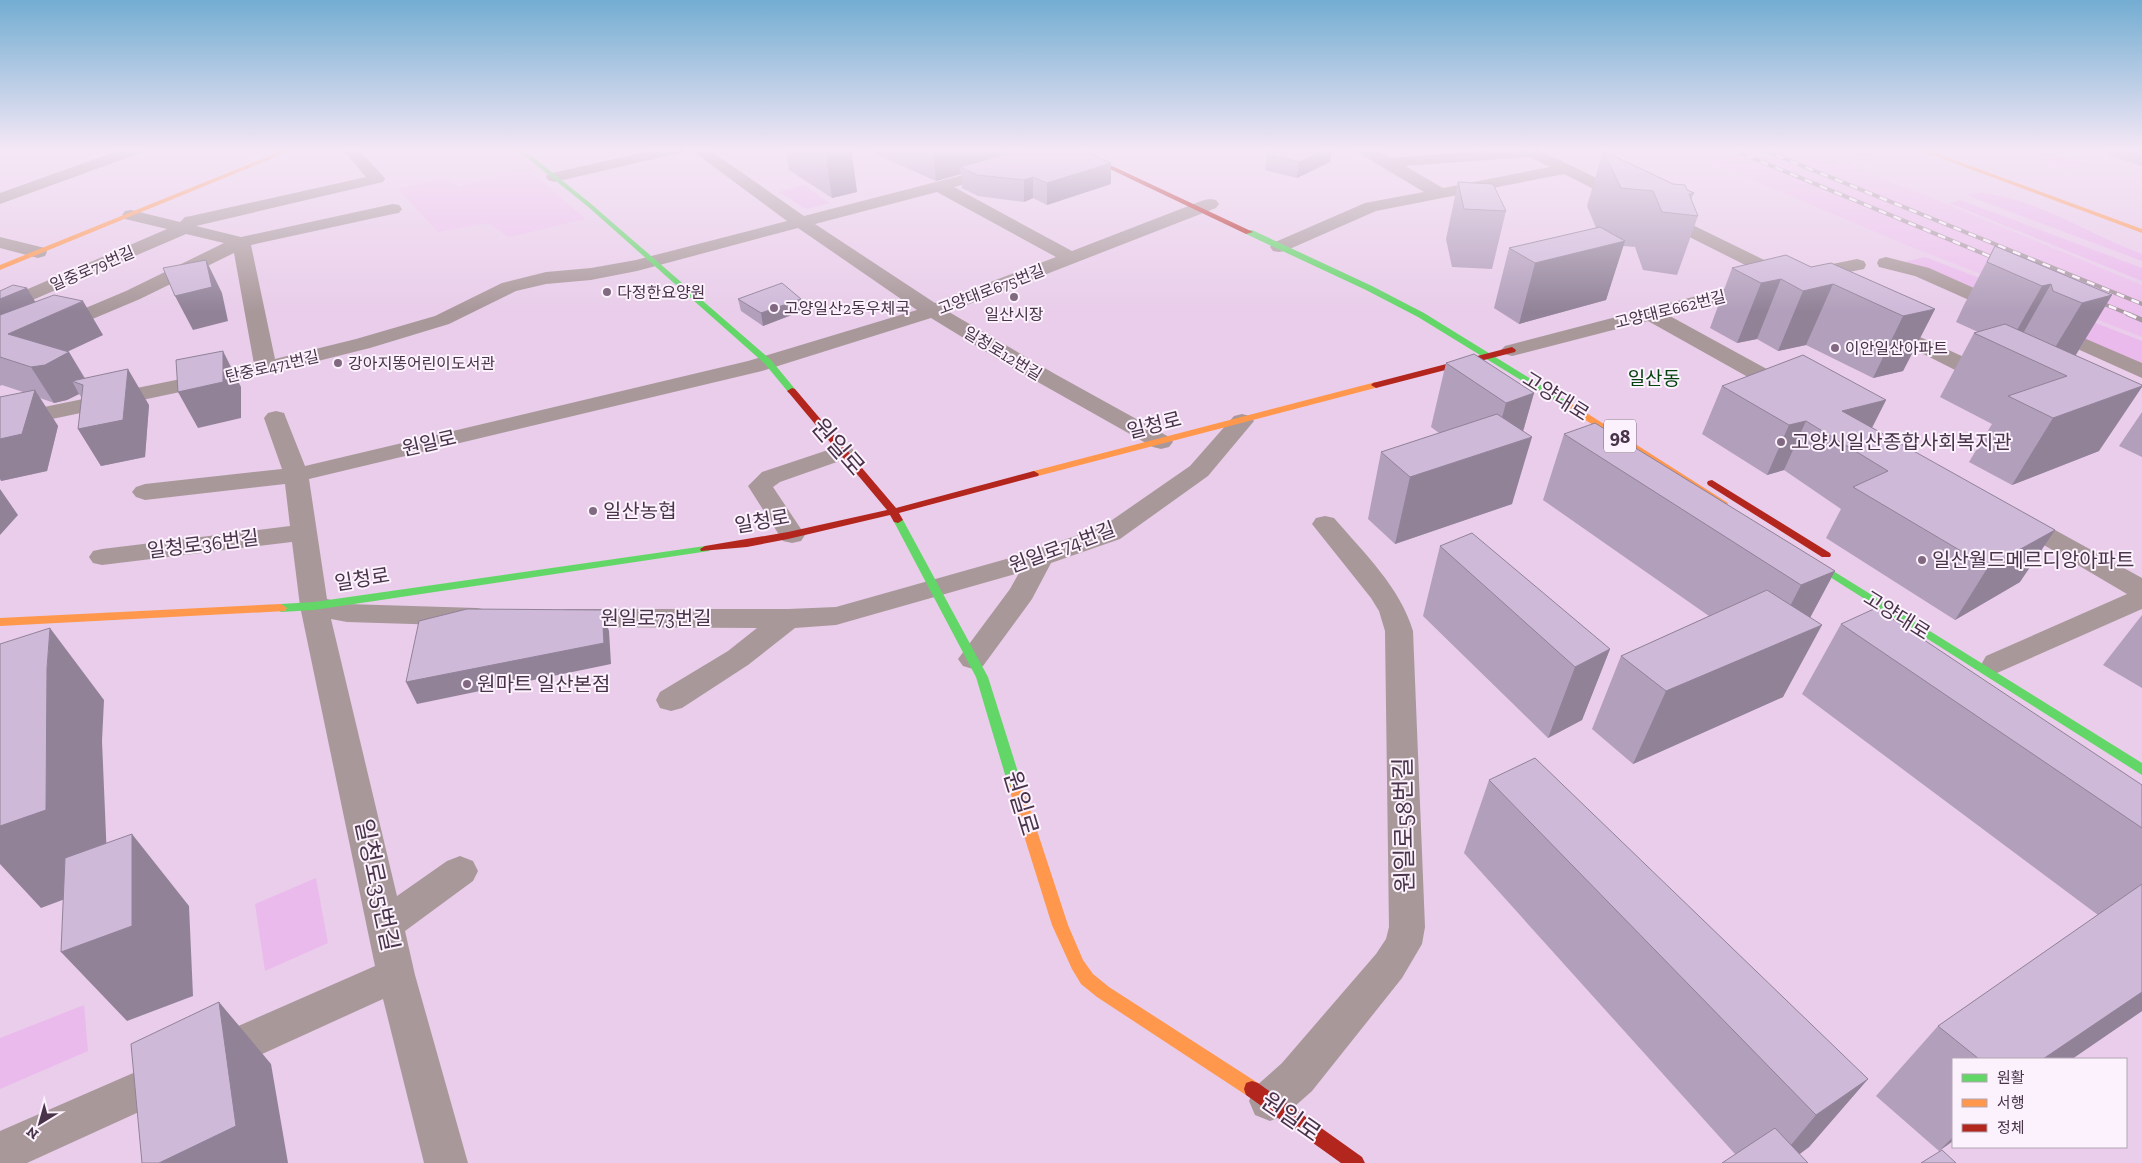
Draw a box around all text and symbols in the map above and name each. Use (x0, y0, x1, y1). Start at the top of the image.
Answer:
street label: 일중로79번길 (47, 242, 137, 295)
street label: 고양대로675번길 (935, 260, 1047, 319)
place label: 다정한요양원 (617, 283, 705, 302)
marker: 다정한요양원 (601, 286, 613, 298)
street label: 고양대로662번길 (1613, 287, 1728, 332)
marker: 일산시장 (1008, 291, 1020, 303)
place label: 고양일산2동우체국 (784, 299, 910, 318)
marker: 고양일산2동우체국 (768, 302, 780, 314)
place label: 일산시장 (985, 305, 1044, 324)
street label: 일청로12번길 (960, 323, 1045, 384)
place label: 이안일산아파트 (1845, 339, 1948, 358)
marker: 이안일산아파트 (1829, 342, 1841, 354)
street label: 탄중로471번길 (223, 346, 321, 387)
place label: 강아지똥어린이도서관 (348, 354, 495, 373)
marker: 강아지똥어린이도서관 (332, 357, 344, 369)
street label: 고양대로 (1518, 366, 1594, 426)
district label: 일산동 (1628, 367, 1680, 390)
street label: 일청로 (1124, 407, 1184, 443)
street label: 원일로 (806, 412, 871, 481)
road number: 98 (1604, 420, 1636, 452)
street label: 원일로 (399, 425, 459, 461)
place label: 고양시일산종합사회복지관 (1791, 430, 2012, 454)
marker: 고양시일산종합사회복지관 (1775, 436, 1787, 448)
place label: 일산농협 (603, 499, 677, 523)
street label: 일청로 (733, 504, 791, 538)
marker: 일산농협 (587, 505, 599, 517)
street label: 원일로74번길 (1005, 517, 1119, 577)
street label: 일청로36번길 (146, 525, 260, 563)
place label: 일산월드메르디앙아파트 (1932, 548, 2134, 572)
marker: 일산월드메르디앙아파트 (1916, 554, 1928, 566)
street label: 일청로 (333, 563, 391, 595)
street label: 고양대로 (1859, 585, 1935, 645)
street label: 원일로73번길 (600, 606, 712, 630)
place label: 원마트 일산본점 (477, 672, 610, 696)
marker: 원마트 일산본점 (461, 678, 473, 690)
street label: 원일로58번길 (1388, 757, 1419, 893)
street label: 원일로 (998, 767, 1045, 839)
street label: 일청로35번길 (349, 816, 406, 954)
legend (1952, 1058, 2127, 1148)
text: 원활 (1997, 1069, 2025, 1087)
street label: 원일로 (1256, 1086, 1327, 1147)
text: 서행 (1997, 1094, 2025, 1112)
north arrow (15, 1098, 65, 1148)
text: 정체 (1997, 1119, 2025, 1137)
text: N (23, 1123, 42, 1143)

